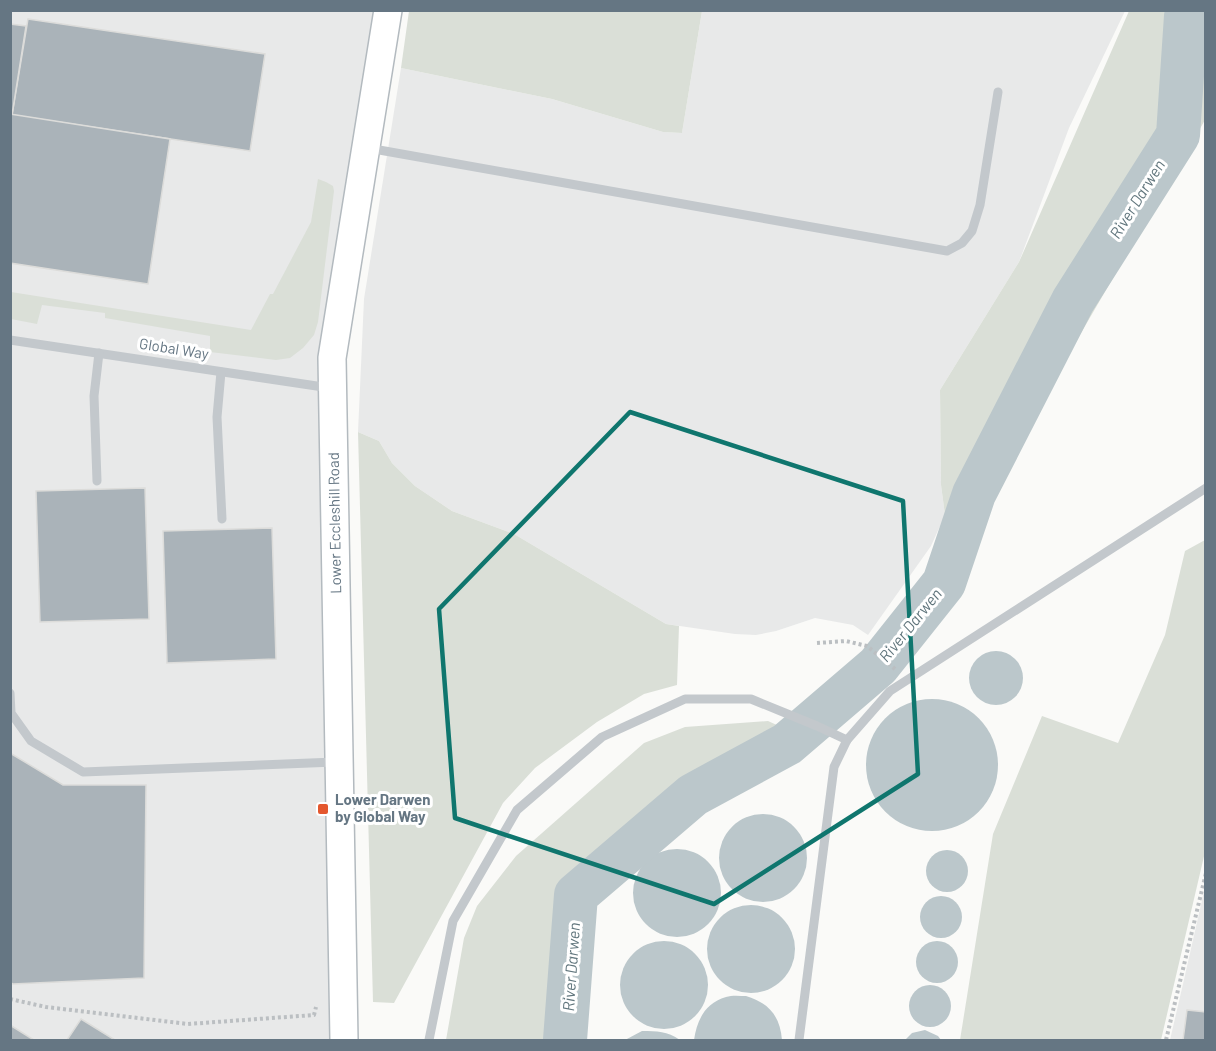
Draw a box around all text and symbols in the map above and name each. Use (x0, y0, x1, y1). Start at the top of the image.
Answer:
water label: River Darwen (1105, 156, 1168, 242)
street label: Global Way (138, 334, 210, 362)
street label: Lower Eccleshill Road (324, 452, 344, 594)
water label: River Darwen (874, 584, 945, 665)
place label: Lower Darwen by Global Way (335, 790, 430, 825)
marker: Lower Darwen by Global Way (316, 802, 330, 816)
water label: River Darwen (558, 922, 583, 1012)

